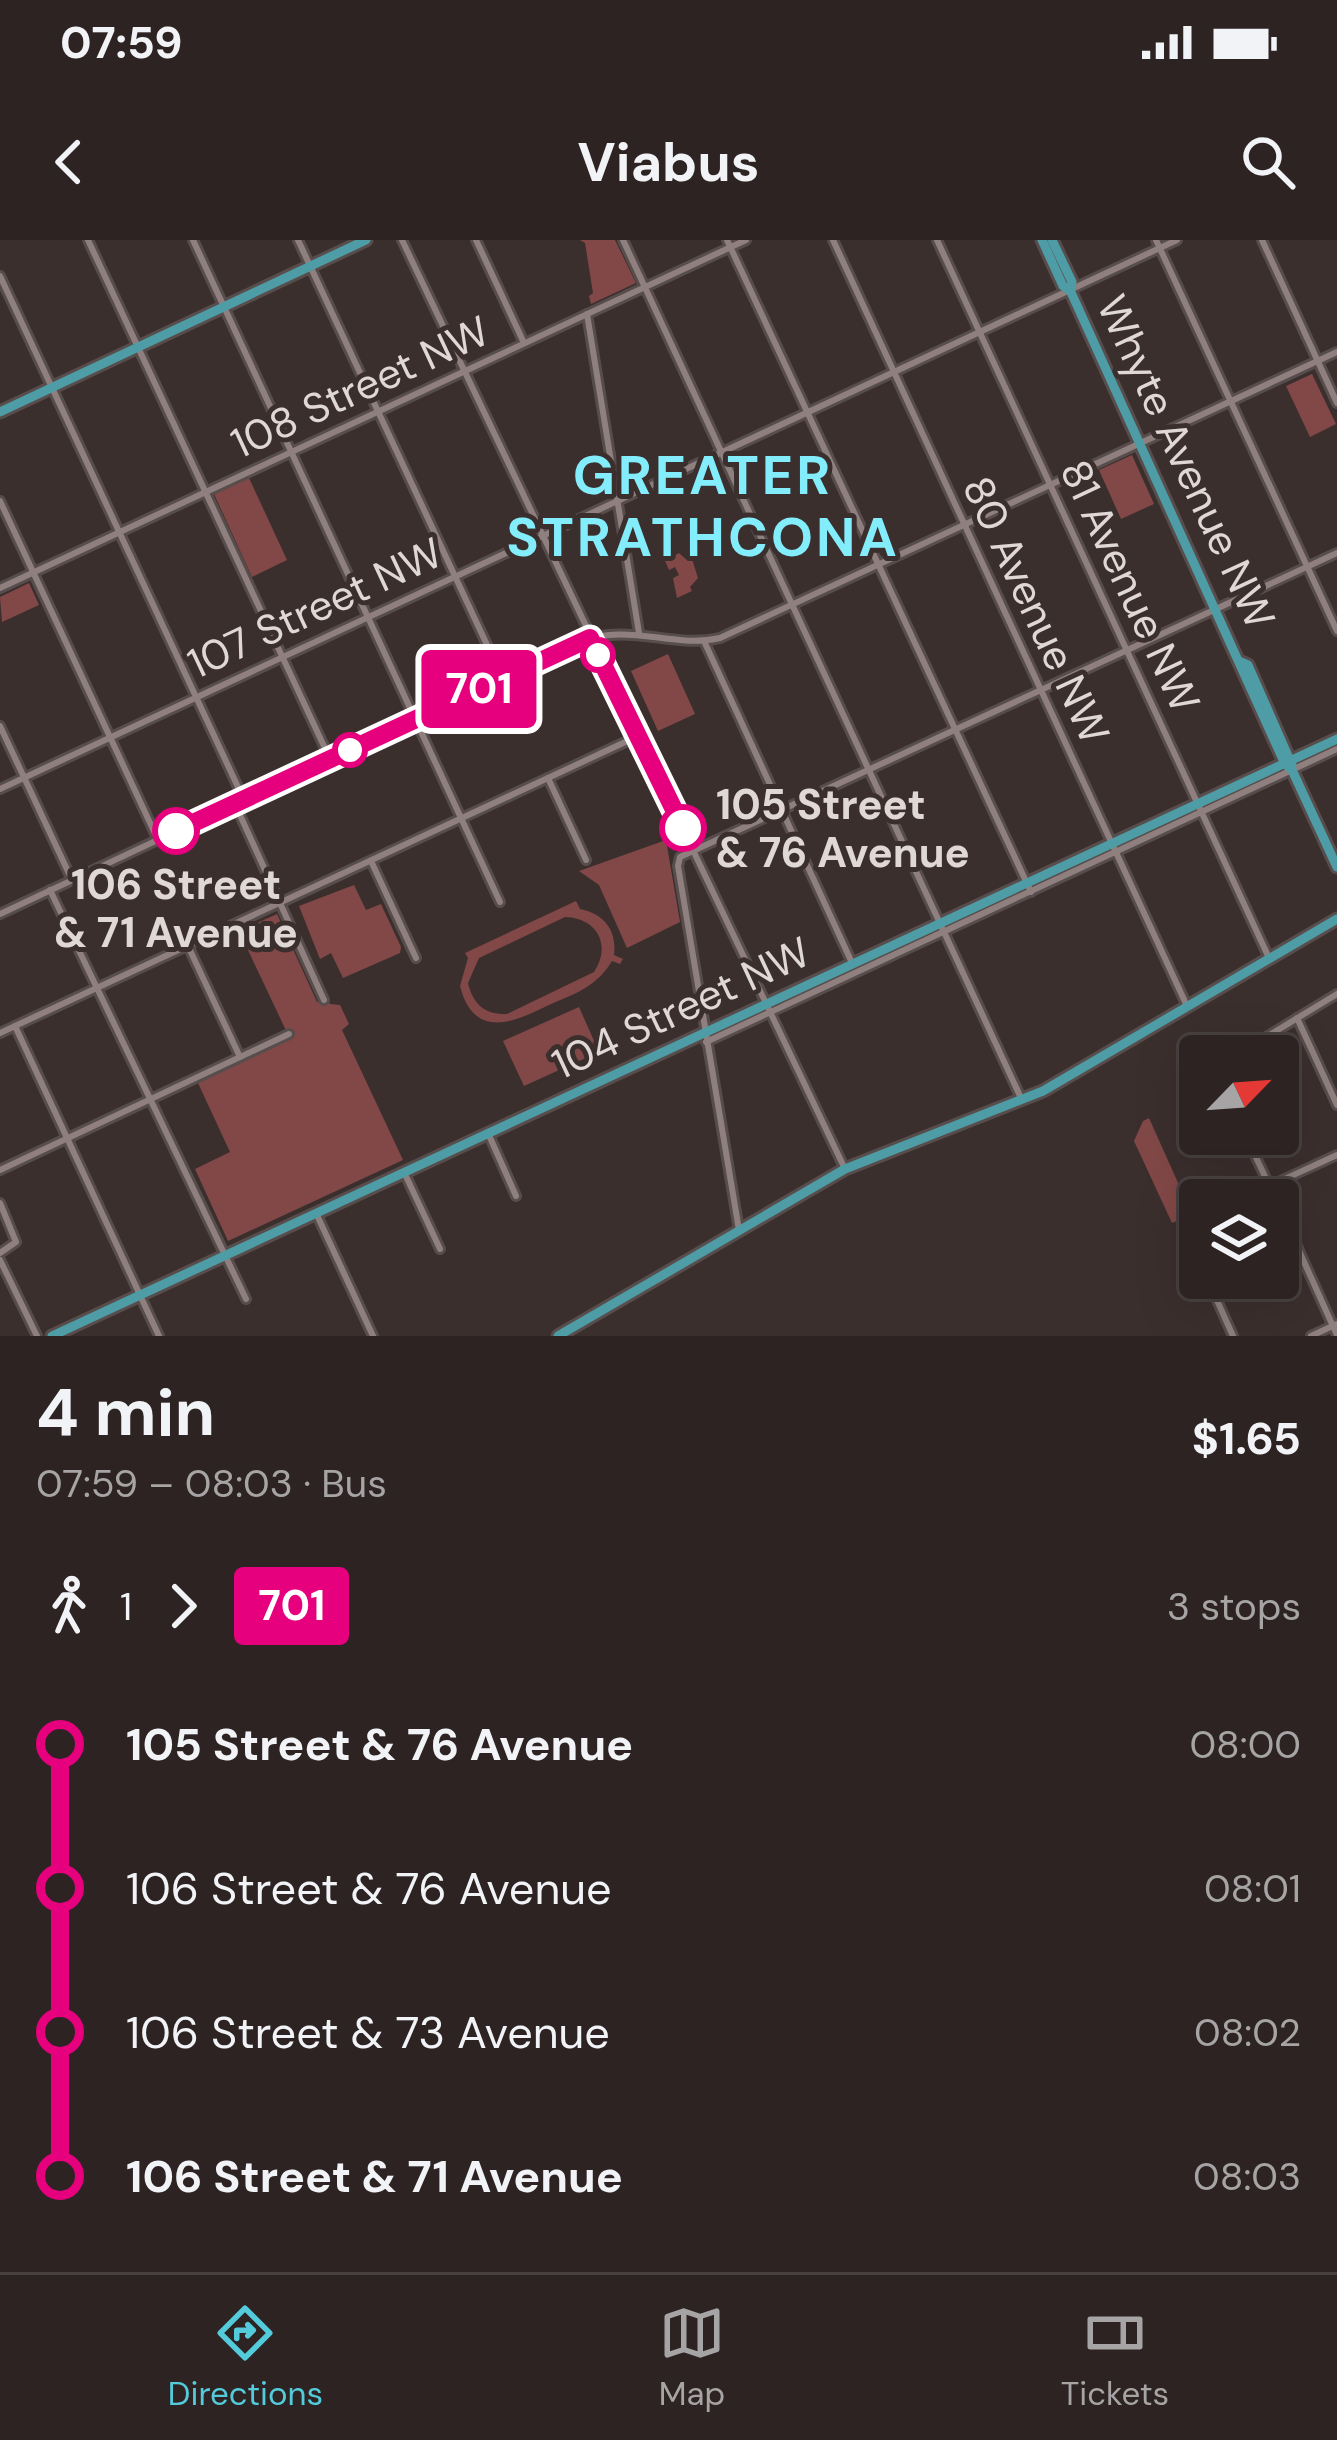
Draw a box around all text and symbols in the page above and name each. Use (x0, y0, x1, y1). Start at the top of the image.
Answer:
text: 07:59 (60, 13, 183, 72)
text: Viabus (578, 127, 759, 198)
icon: back (36, 129, 102, 195)
icon: search (1235, 129, 1301, 195)
street label: Whyte Avenue NW (1085, 286, 1287, 638)
street label: 108 Street NW (222, 303, 498, 471)
district label: GREATER STRATHCONA (506, 440, 900, 573)
street label: 81 Avenue NW (1047, 451, 1213, 721)
street label: 80 Avenue NW (950, 467, 1122, 753)
street label: 107 Street NW (179, 525, 451, 691)
unlabelled marker (582, 639, 614, 671)
line badge: 701 (410, 650, 548, 728)
text: 701 (445, 661, 513, 716)
unlabelled marker (334, 734, 366, 766)
place label: 105 Street & 76 Avenue (716, 777, 970, 880)
marker: 105 Street & 76 Avenue (661, 806, 705, 850)
marker: 106 Street & 71 Avenue (154, 809, 198, 853)
place label: 106 Street & 71 Avenue (54, 857, 298, 960)
street label: 104 Street NW (543, 924, 819, 1092)
north arrow (1179, 1035, 1299, 1155)
map controls (1179, 1035, 1299, 1299)
button: layers (1179, 1179, 1299, 1299)
text: 4 min (36, 1370, 215, 1455)
text: $1.65 (1192, 1409, 1301, 1468)
text: 07:59 – 08:03 · Bus (36, 1458, 387, 1509)
icon: walk (36, 1573, 102, 1639)
icon: forward (150, 1573, 216, 1639)
text: 701 (258, 1578, 325, 1633)
text: 1 (120, 1581, 132, 1632)
text: 3 stops (1167, 1581, 1301, 1632)
text: 105 Street & 76 Avenue (126, 1715, 633, 1774)
text: 08:00 (1189, 1719, 1301, 1770)
text: 106 Street & 76 Avenue (126, 1859, 612, 1918)
text: 08:01 (1204, 1863, 1301, 1914)
text: 106 Street & 73 Avenue (126, 2003, 610, 2062)
text: 08:02 (1194, 2007, 1301, 2058)
text: 106 Street & 71 Avenue (126, 2147, 623, 2206)
text: 08:03 (1193, 2151, 1301, 2202)
tab: Directions (168, 2300, 323, 2415)
tab: Map (659, 2300, 725, 2415)
tab: Tickets (1061, 2300, 1169, 2415)

